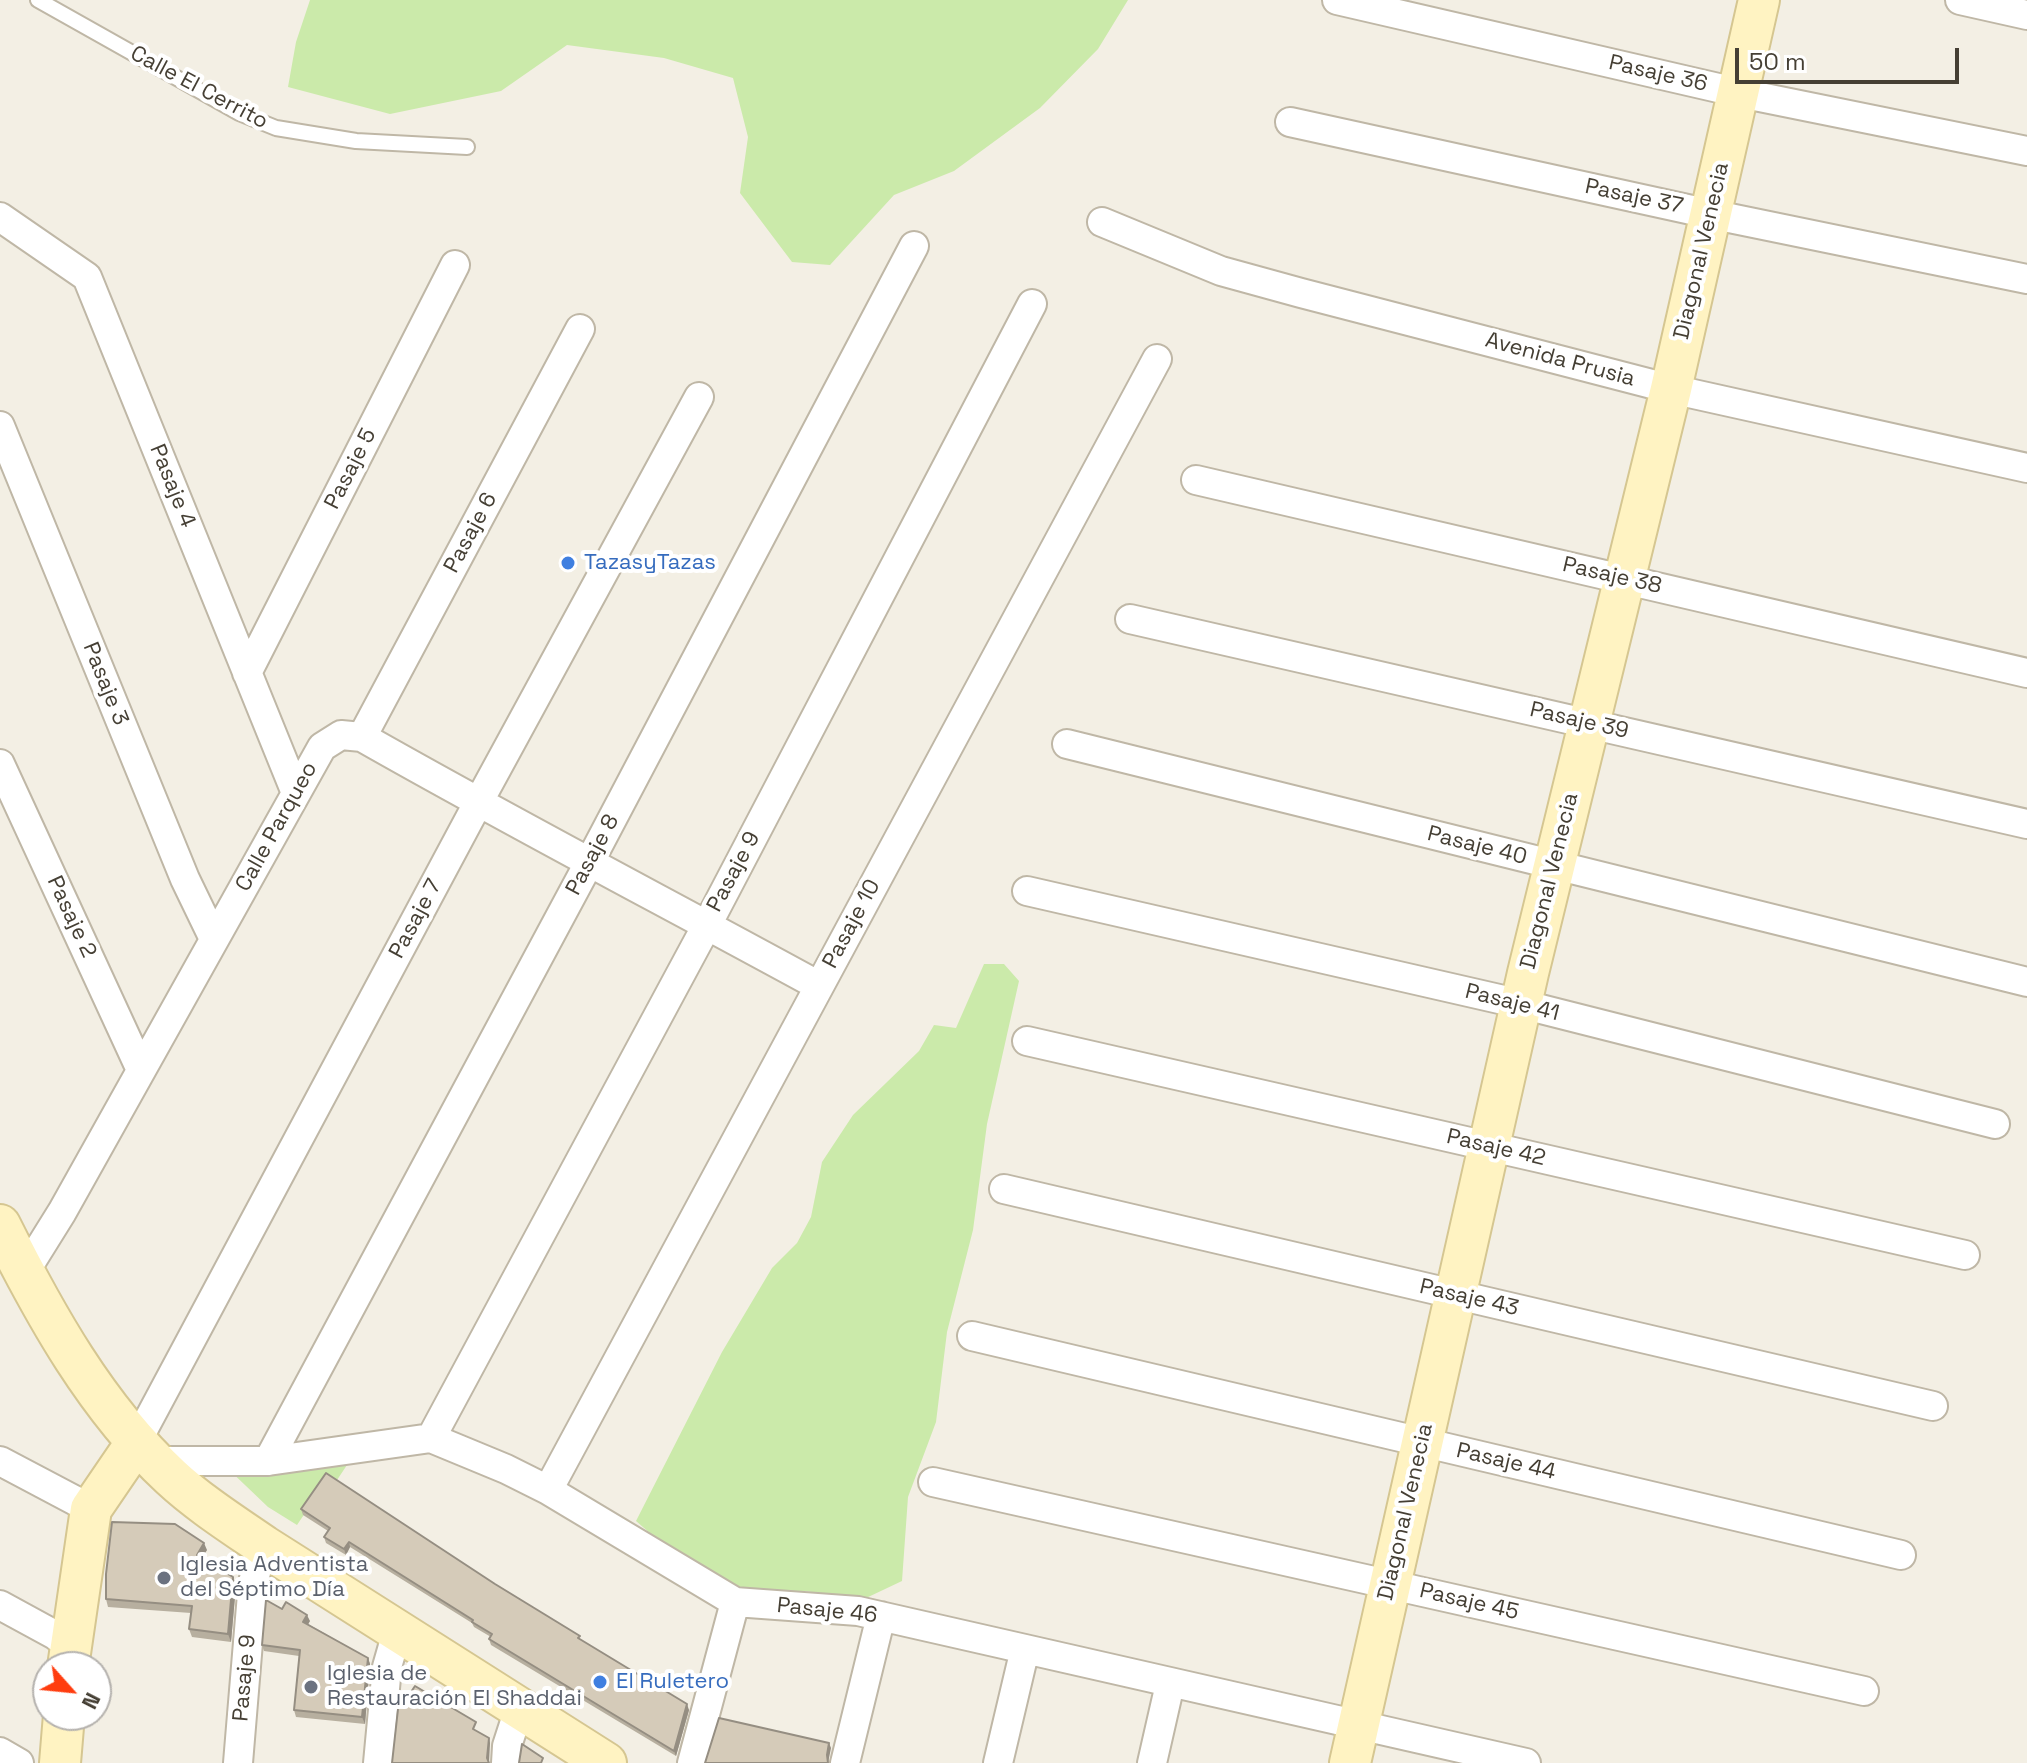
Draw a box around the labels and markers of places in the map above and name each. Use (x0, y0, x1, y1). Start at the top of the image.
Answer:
place label: TazasyTazas (584, 550, 716, 576)
marker: TazasyTazas (559, 554, 577, 572)
place label: Iglesia Adventista del Séptimo Día (180, 1552, 368, 1604)
marker: Iglesia Adventista del Séptimo Día (155, 1569, 173, 1587)
place label: Iglesia de Restauración El Shaddai (327, 1661, 582, 1712)
place label: El Ruletero (616, 1669, 729, 1695)
marker: El Ruletero (591, 1673, 609, 1691)
marker: Iglesia de Restauración El Shaddai (302, 1678, 320, 1696)

